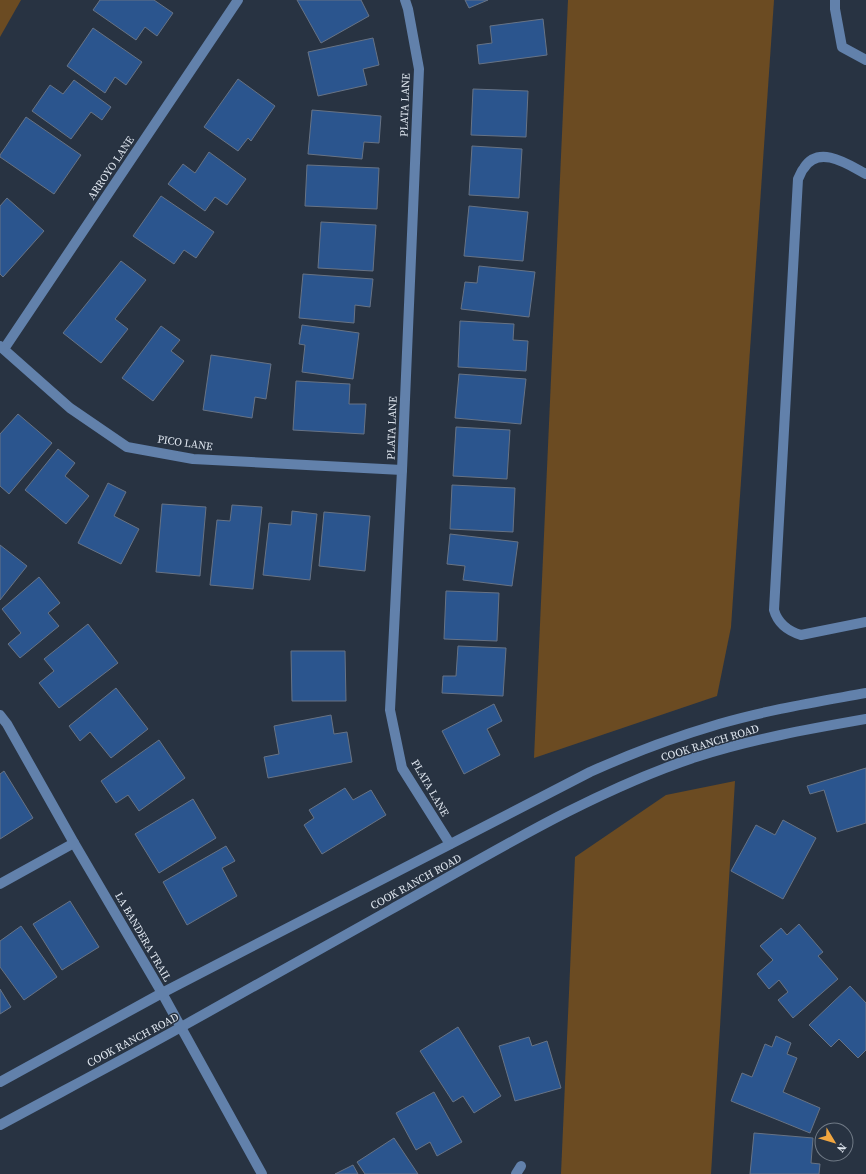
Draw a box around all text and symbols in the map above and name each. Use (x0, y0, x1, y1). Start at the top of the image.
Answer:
street label: PLATA LANE (396, 73, 414, 137)
street label: ARROYO LANE (84, 133, 138, 203)
street label: PLATA LANE (383, 396, 401, 460)
street label: PICO LANE (156, 432, 214, 454)
street label: COOK RANCH ROAD (659, 721, 761, 765)
street label: PLATA LANE (408, 757, 453, 820)
street label: COOK RANCH ROAD (368, 851, 464, 913)
street label: LA BANDERA TRAIL (111, 890, 175, 985)
street label: COOK RANCH ROAD (84, 1009, 182, 1071)
north arrow (814, 1122, 854, 1162)
text: N (833, 1140, 850, 1156)

